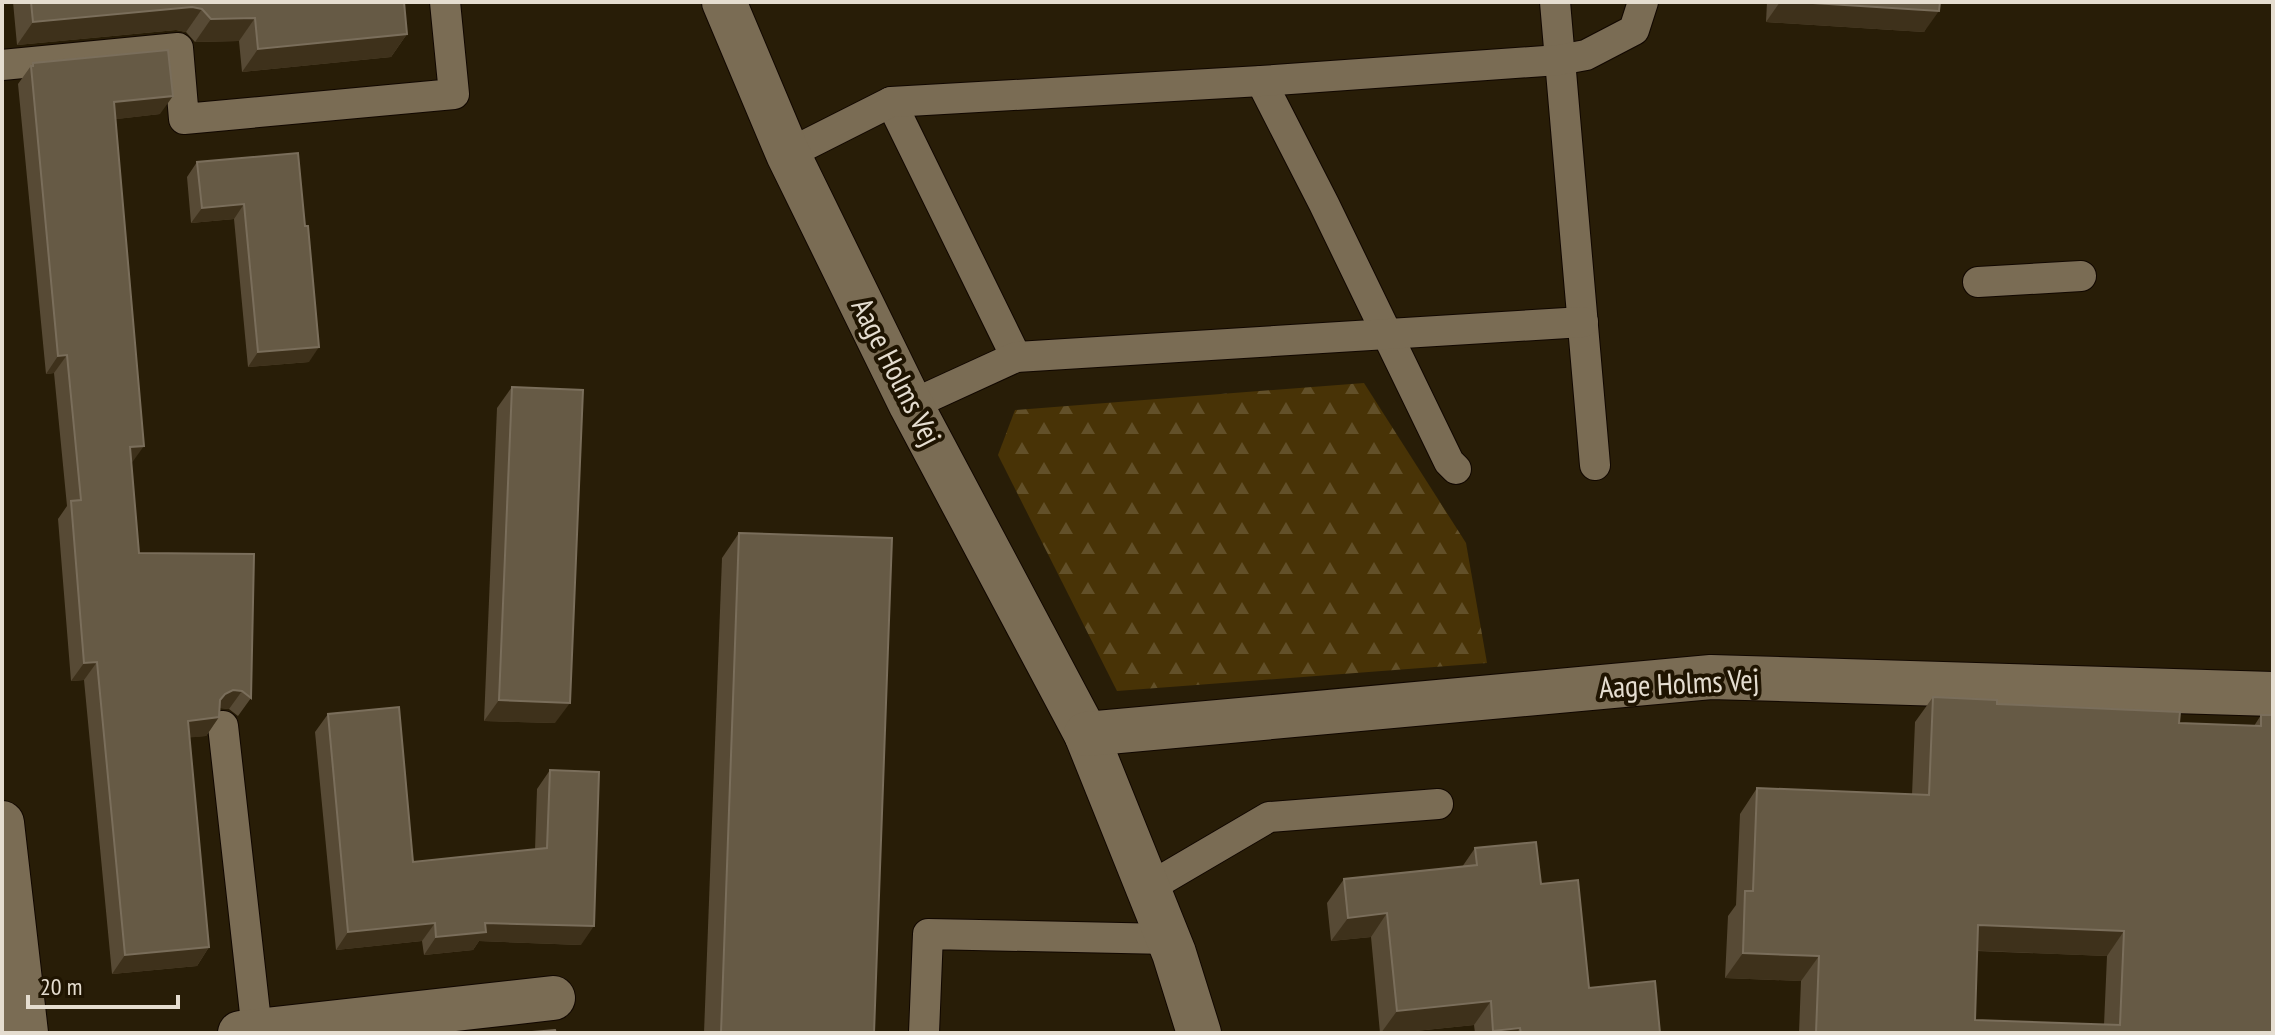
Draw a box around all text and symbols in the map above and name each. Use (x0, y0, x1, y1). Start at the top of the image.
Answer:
street label: Aage Holms Vej (844, 291, 951, 452)
street label: Aage Holms Vej (1598, 659, 1760, 706)
scale bar (28, 959, 178, 1009)
text: 20 m (40, 971, 82, 1002)

